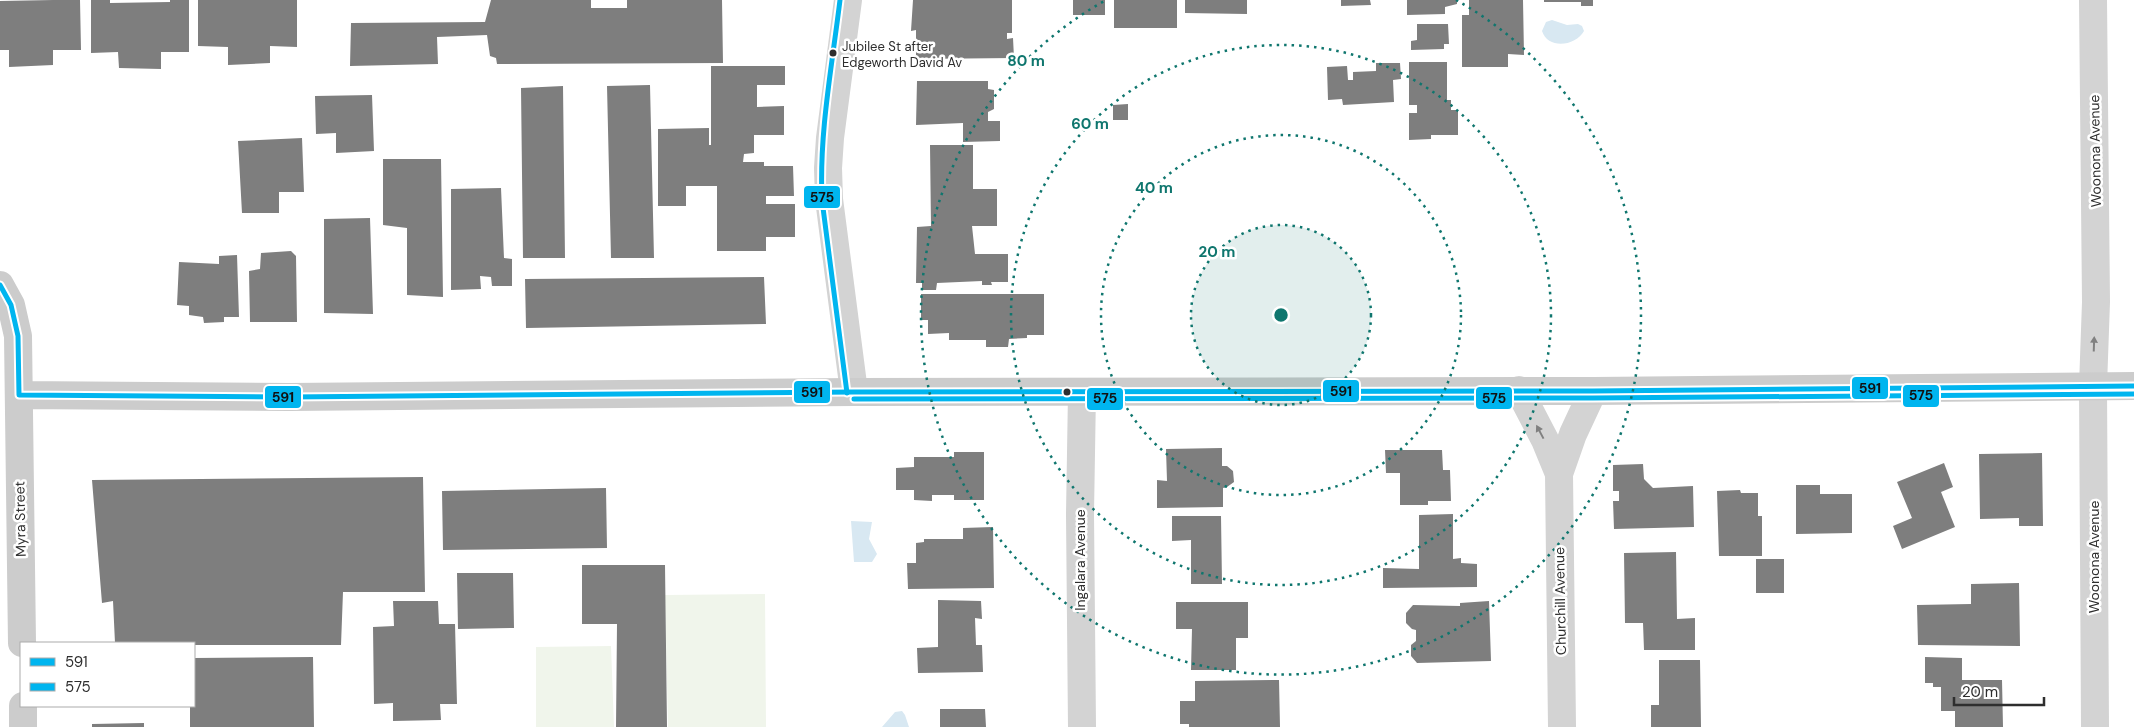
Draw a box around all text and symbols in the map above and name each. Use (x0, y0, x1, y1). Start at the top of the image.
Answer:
place label: Jubilee St after Edgeworth David Av (842, 38, 962, 71)
marker: Jubilee St after Edgeworth David Av (828, 48, 838, 58)
text: 80 m (1007, 51, 1045, 71)
street label: Woonona Avenue (2085, 94, 2105, 208)
text: 60 m (1071, 114, 1109, 134)
text: 40 m (1135, 178, 1173, 198)
line badge: 575 (803, 185, 841, 209)
text: 575 (810, 188, 834, 206)
text: 20 m (1199, 242, 1235, 262)
centre of rings (1272, 306, 1290, 324)
one-way arrow (2091, 336, 2099, 352)
line badge: 591 (1851, 376, 1889, 400)
line badge: 591 (1322, 379, 1360, 403)
text: 591 (1859, 379, 1881, 397)
line badge: 591 (793, 380, 831, 404)
text: 591 (1330, 382, 1352, 400)
text: 591 (801, 383, 823, 401)
line badge: 575 (1902, 384, 1940, 408)
line badge: 591 (264, 385, 302, 409)
line badge: 575 (1475, 386, 1513, 410)
text: 575 (1909, 386, 1933, 404)
unlabelled marker (1062, 387, 1072, 397)
line badge: 575 (1086, 387, 1124, 411)
text: 591 (272, 388, 294, 406)
text: 575 (1093, 389, 1117, 407)
text: 575 (1482, 389, 1506, 407)
one-way arrow (1536, 425, 1545, 438)
street label: Myra Street (10, 481, 30, 557)
street label: Woonona Avenue (2085, 501, 2103, 613)
street label: Ingalara Avenue (1071, 509, 1089, 611)
street label: Churchill Avenue (1550, 547, 1570, 655)
legend (20, 642, 195, 707)
text: 591 (65, 652, 88, 672)
scale bar (1954, 674, 2044, 706)
text: 575 (65, 677, 91, 697)
text: 20 m (1962, 682, 1998, 702)

